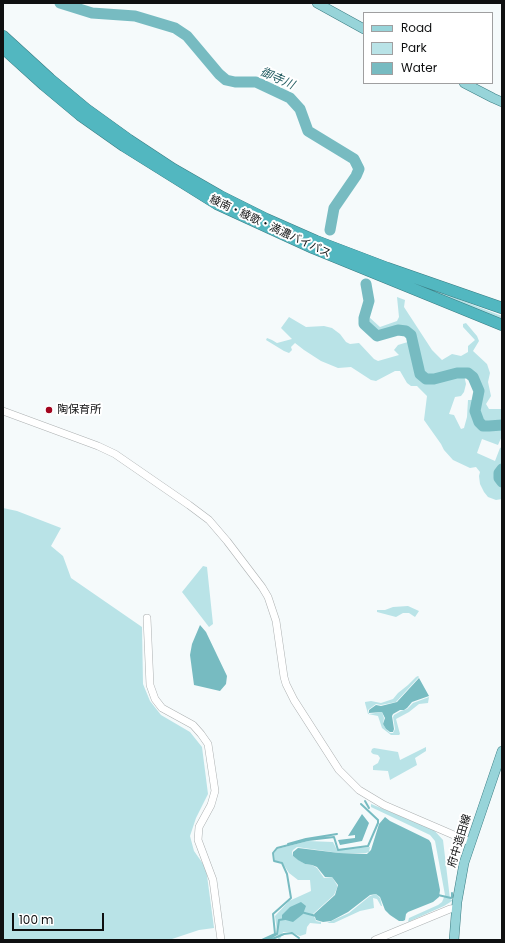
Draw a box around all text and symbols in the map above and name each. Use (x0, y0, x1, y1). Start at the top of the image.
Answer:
legend (363, 12, 493, 84)
text: Road (401, 19, 432, 36)
text: Park (401, 39, 427, 56)
text: Water (401, 59, 437, 76)
water label: 御寺川 (258, 65, 296, 93)
street label: 綾南・綾歌・満濃バイパス (207, 193, 333, 261)
place label: 陶保育所 (57, 403, 101, 417)
marker: 陶保育所 (44, 405, 54, 415)
street label: 府中造田線 (446, 813, 474, 869)
scale bar (14, 905, 106, 931)
text: 100 m (19, 911, 53, 928)

